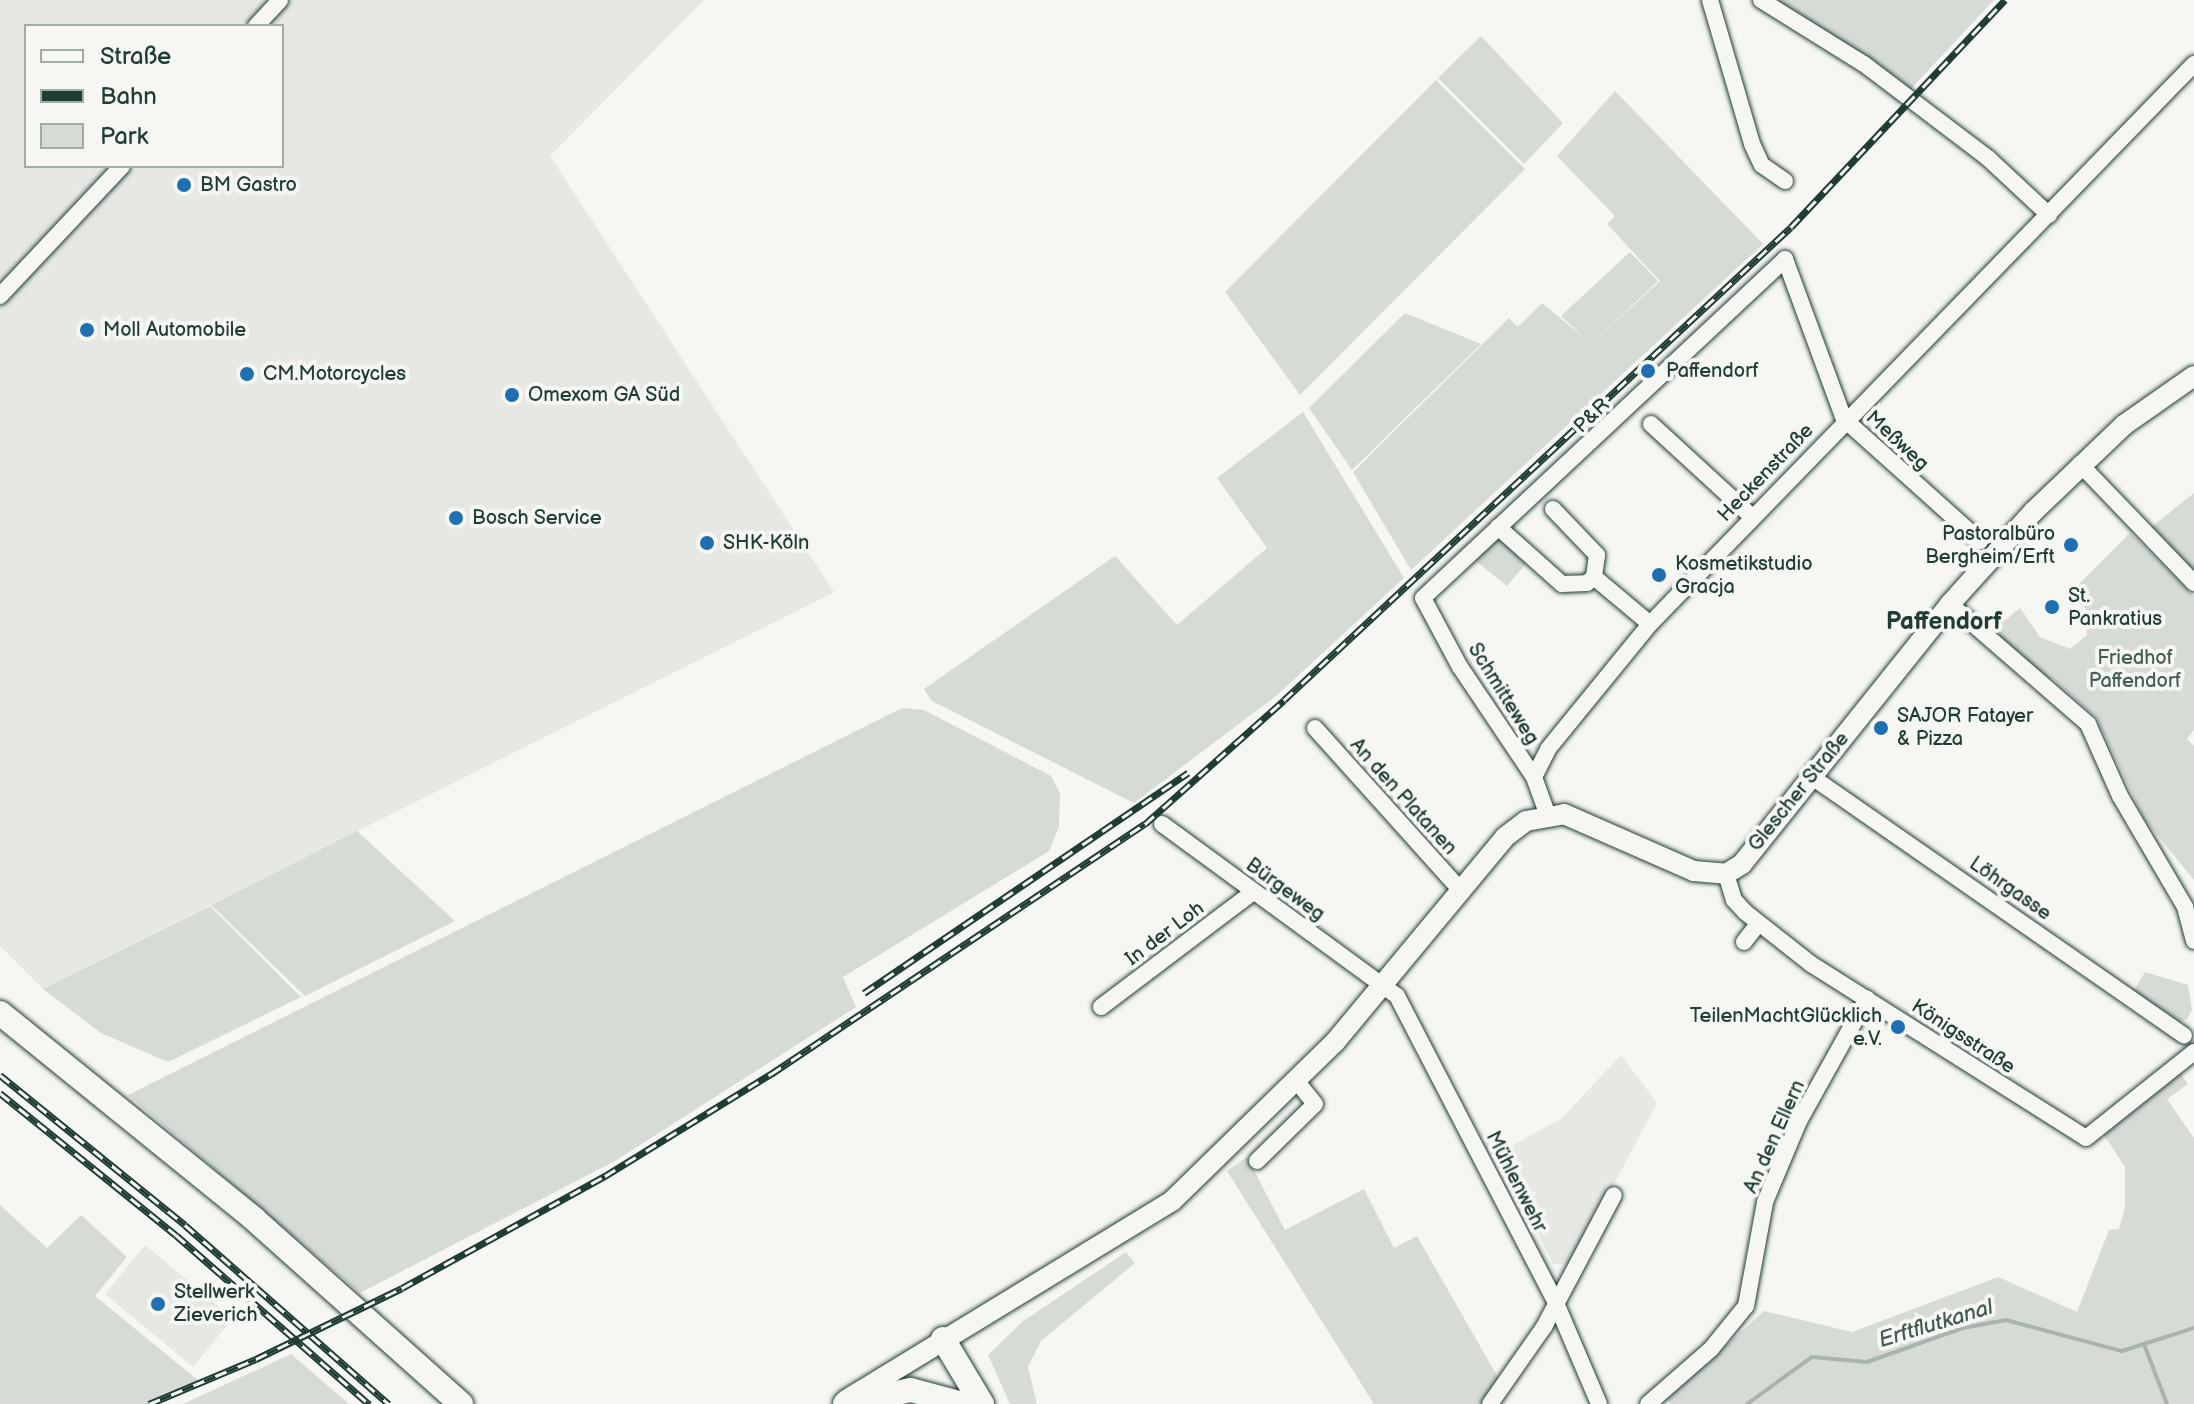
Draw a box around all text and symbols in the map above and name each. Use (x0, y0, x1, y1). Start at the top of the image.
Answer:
legend (24, 24, 284, 168)
text: Straße (100, 42, 171, 71)
text: Bahn (100, 82, 157, 111)
text: Park (100, 122, 148, 151)
place label: BM Gastro (200, 173, 297, 197)
marker: BM Gastro (175, 176, 193, 194)
place label: Moll Automobile (103, 318, 246, 342)
marker: Moll Automobile (78, 321, 96, 339)
place label: Paffendorf (1666, 359, 1759, 383)
marker: Paffendorf (1637, 360, 1659, 382)
place label: CM.Motorcycles (263, 362, 406, 386)
marker: CM.Motorcycles (238, 365, 256, 383)
place label: Omexom GA Süd (528, 383, 681, 407)
marker: Omexom GA Süd (503, 386, 521, 404)
street label: P&R (1569, 393, 1615, 439)
street label: Meßweg (1861, 406, 1933, 476)
street label: Heckenstraße (1713, 419, 1819, 527)
place label: Bosch Service (472, 506, 602, 530)
marker: Bosch Service (447, 509, 465, 527)
place label: Pastoralbüro Bergheim/Erft (1925, 522, 2055, 569)
place label: SHK-Köln (723, 531, 809, 555)
marker: SHK-Köln (698, 534, 716, 552)
marker: Pastoralbüro Bergheim/Erft (2062, 536, 2080, 554)
place label: Kosmetikstudio Gracja (1675, 552, 1813, 599)
marker: Kosmetikstudio Gracja (1650, 566, 1668, 584)
place label: St. Pankratius (2068, 584, 2162, 631)
marker: St. Pankratius (2043, 598, 2061, 616)
district label: Paffendorf (1886, 608, 2002, 636)
street label: Schmitteweg (1462, 639, 1544, 749)
park label: Friedhof Paffendorf (2089, 647, 2181, 694)
place label: SAJOR Fatayer & Pizza (1897, 704, 2033, 751)
marker: SAJOR Fatayer & Pizza (1872, 719, 1890, 737)
street label: Glescher Straße (1744, 727, 1854, 857)
street label: An den Platanen (1344, 734, 1462, 860)
street label: Löhrgasse (1964, 852, 2056, 926)
street label: Bürgeweg (1241, 853, 1329, 927)
street label: In der Loh (1121, 897, 1209, 971)
street label: Königsstraße (1907, 995, 2019, 1079)
place label: TeilenMachtGlücklich e.V. (1690, 1004, 1882, 1051)
marker: TeilenMachtGlücklich e.V. (1889, 1018, 1907, 1036)
street label: An den Ellern (1739, 1077, 1811, 1197)
street label: Mühlenwehr (1480, 1127, 1552, 1237)
place label: Stellwerk Zieverich (174, 1280, 258, 1327)
water label: Erftflutkanal (1876, 1294, 1996, 1354)
marker: Stellwerk Zieverich (149, 1295, 167, 1313)

